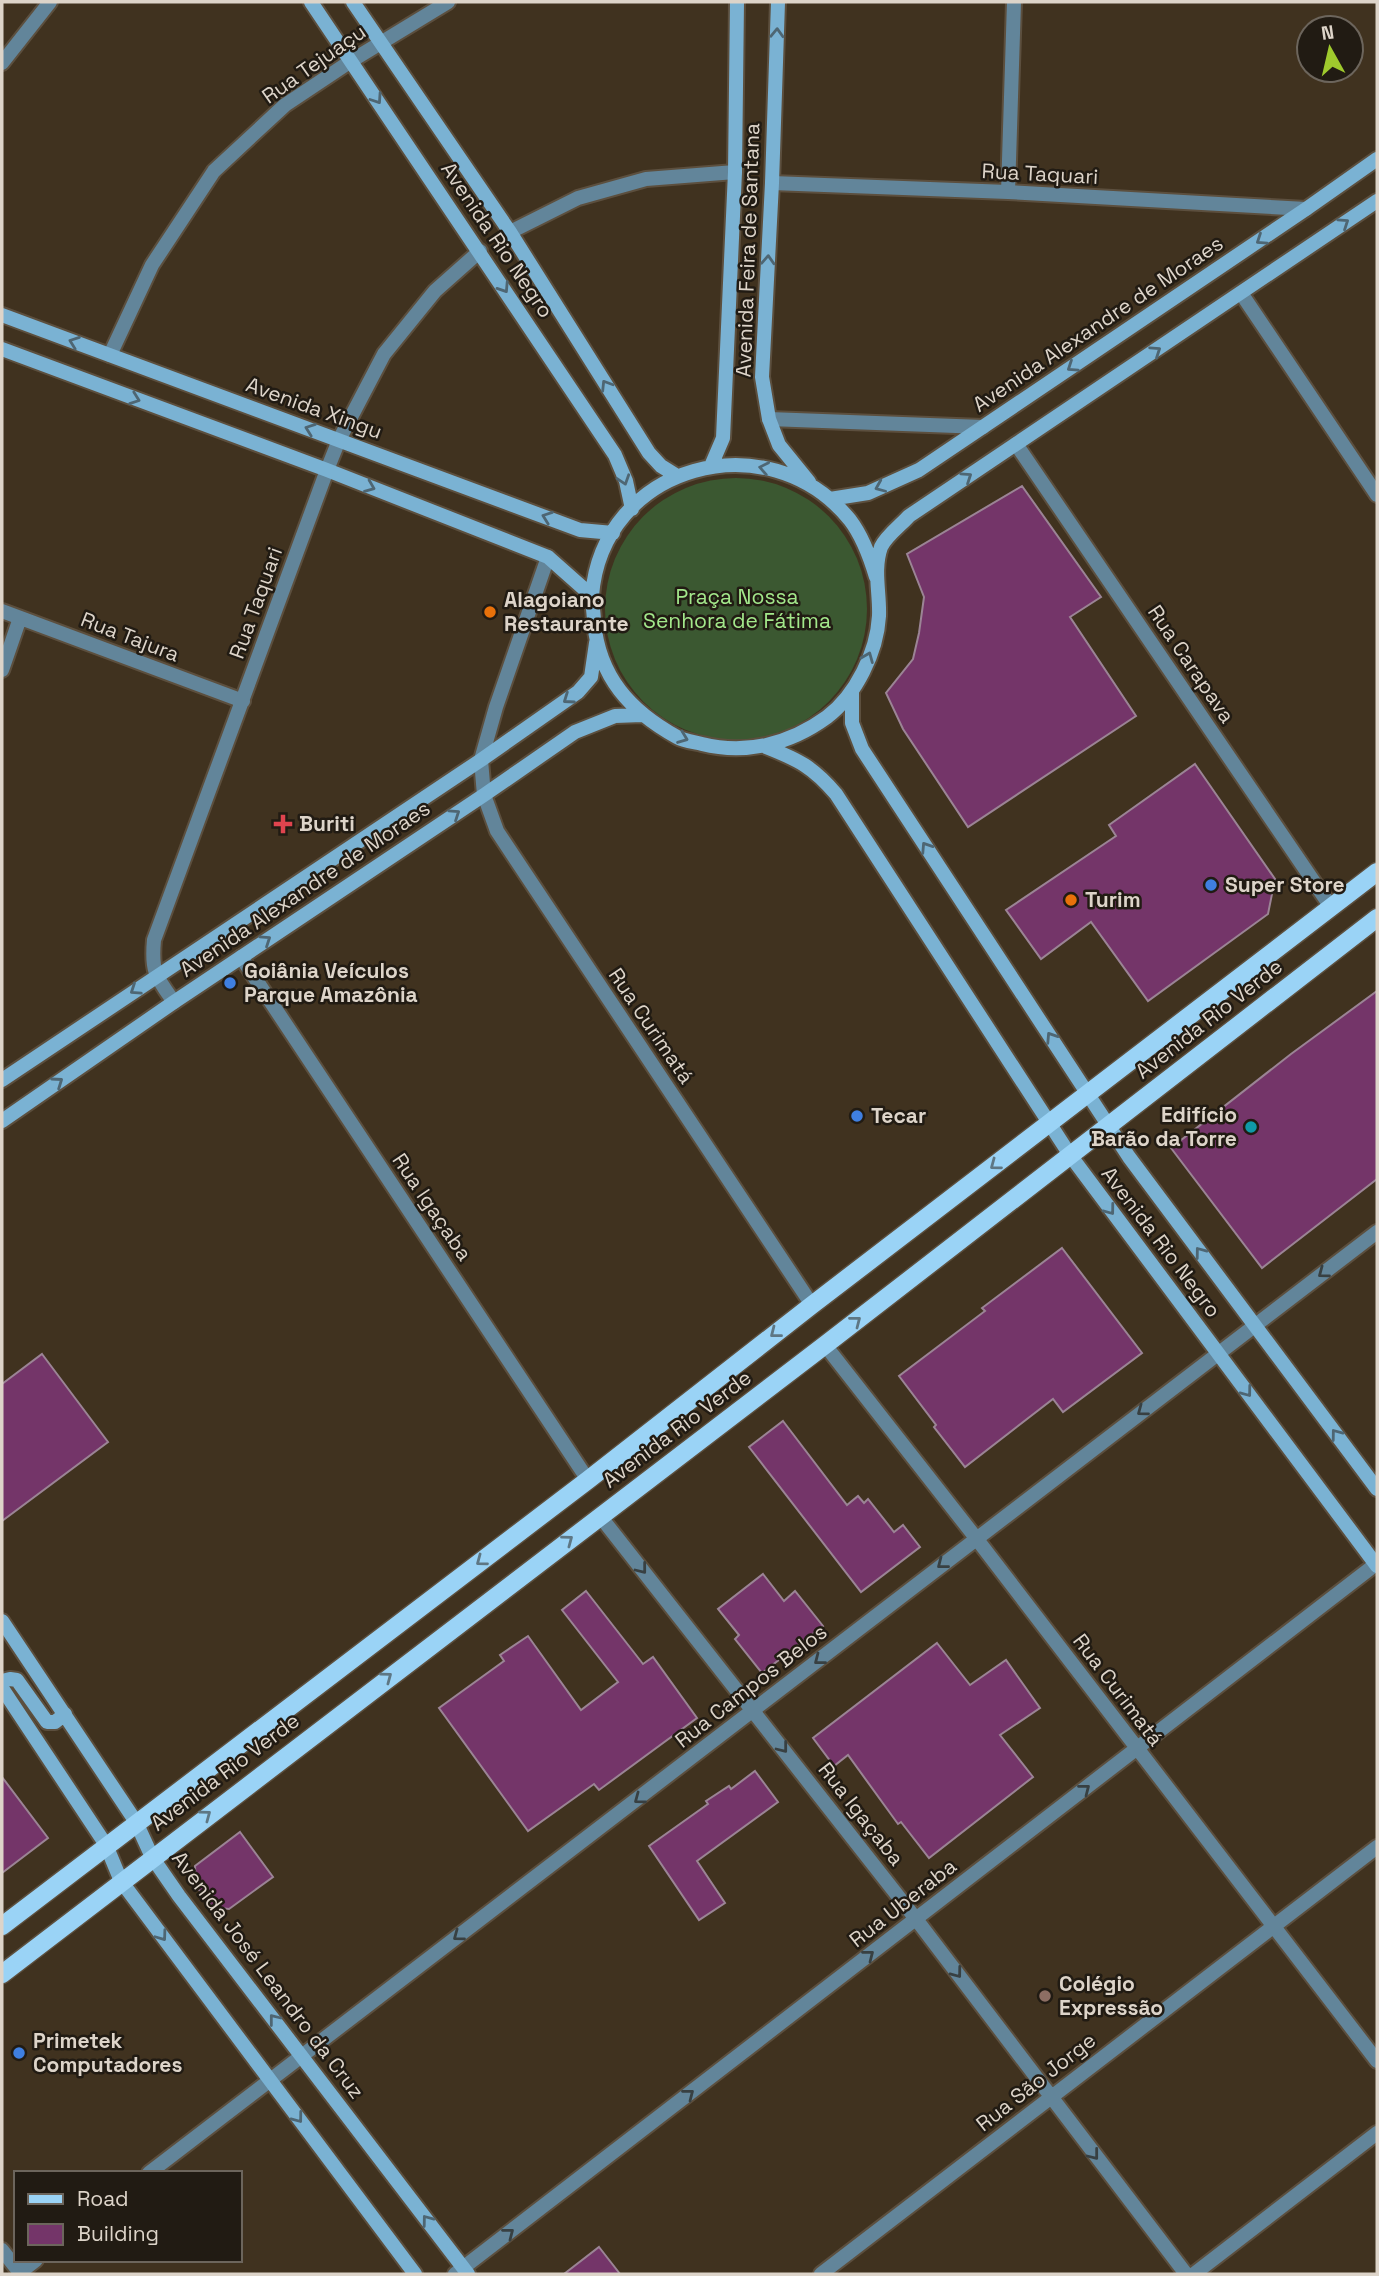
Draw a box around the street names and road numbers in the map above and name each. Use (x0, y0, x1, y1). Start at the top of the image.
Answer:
street label: Rua Tejuaçu (256, 18, 371, 109)
street label: Avenida Feira de Santana (730, 122, 765, 378)
street label: Avenida Rio Negro (435, 157, 560, 323)
street label: Rua Taquari (981, 157, 1099, 190)
street label: Avenida Alexandre de Moraes (967, 230, 1228, 418)
street label: Avenida Xingu (242, 370, 386, 445)
street label: Rua Taquari (223, 543, 288, 662)
street label: Rua Carapava (1142, 599, 1241, 728)
street label: Rua Tajura (77, 605, 183, 668)
street label: Avenida Alexandre de Moraes (174, 795, 435, 983)
street label: Avenida Rio Verde (1130, 953, 1288, 1085)
street label: Rua Curimatá (603, 963, 700, 1089)
street label: Rua Igaçaba (386, 1148, 478, 1266)
street label: Avenida Rio Negro (1096, 1161, 1227, 1323)
street label: Avenida Rio Verde (597, 1364, 757, 1493)
street label: Rua Campos Belos (669, 1618, 832, 1753)
street label: Rua Curimatá (1067, 1628, 1170, 1751)
street label: Avenida Rio Verde (145, 1707, 305, 1836)
street label: Rua Igaçaba (813, 1756, 910, 1871)
street label: Avenida José Leandro da Cruz (166, 1845, 370, 2104)
street label: Rua Uberaba (844, 1852, 962, 1953)
street label: Rua São Jorge (970, 2026, 1101, 2137)

